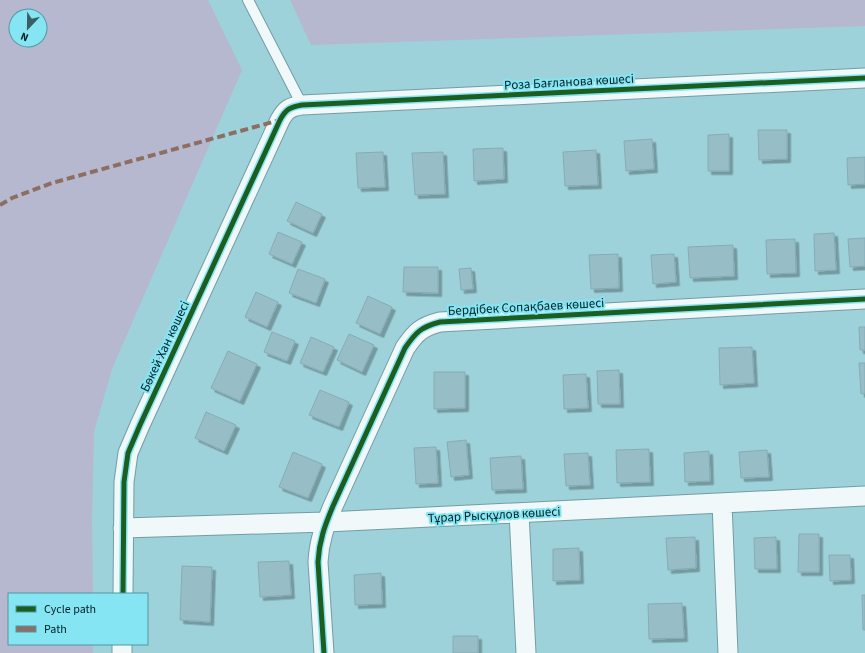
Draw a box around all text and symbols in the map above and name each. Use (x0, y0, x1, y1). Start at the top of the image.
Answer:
north arrow (8, 8, 48, 48)
text: N (18, 28, 31, 45)
street label: Роза Бағланова көшесі (504, 70, 634, 94)
street label: Бердібек Сопақбаев көшесі (447, 294, 605, 320)
street label: Бөкей Хан көшесі (136, 298, 194, 395)
street label: Тұрар Рысқұлов көшесі (427, 503, 561, 527)
legend (8, 593, 148, 645)
text: Cycle path (44, 601, 96, 618)
text: Path (44, 621, 67, 638)

